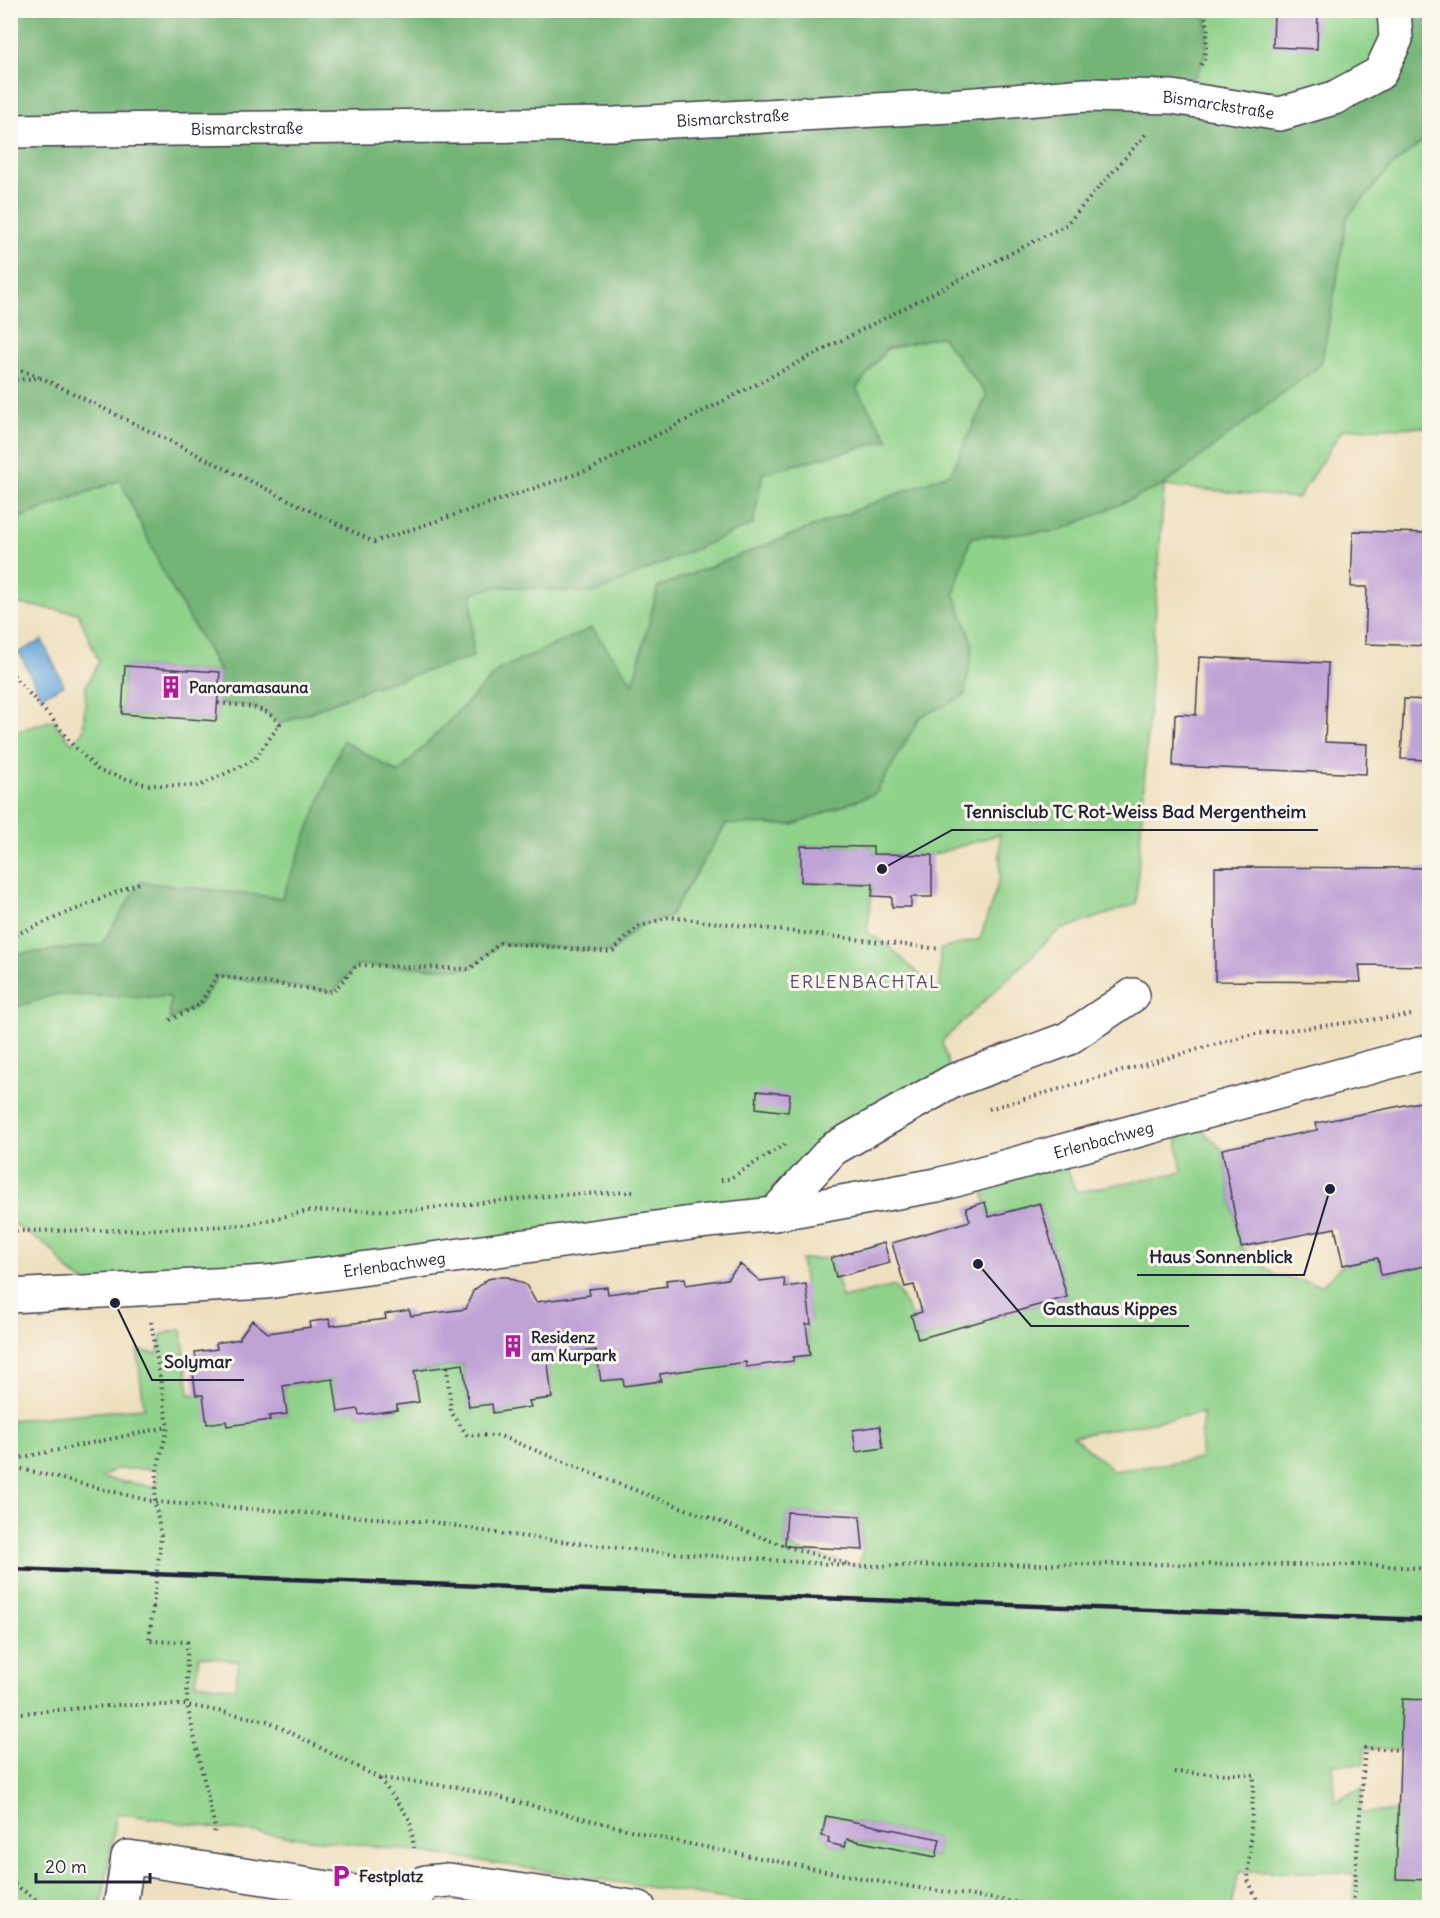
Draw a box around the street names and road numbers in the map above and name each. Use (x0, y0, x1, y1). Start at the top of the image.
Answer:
street label: Bismarckstraße (1162, 87, 1276, 123)
street label: Bismarckstraße (676, 105, 790, 131)
street label: Bismarckstraße (190, 118, 303, 139)
street label: Erlenbachweg (1051, 1117, 1156, 1163)
street label: Erlenbachweg (342, 1247, 447, 1281)

